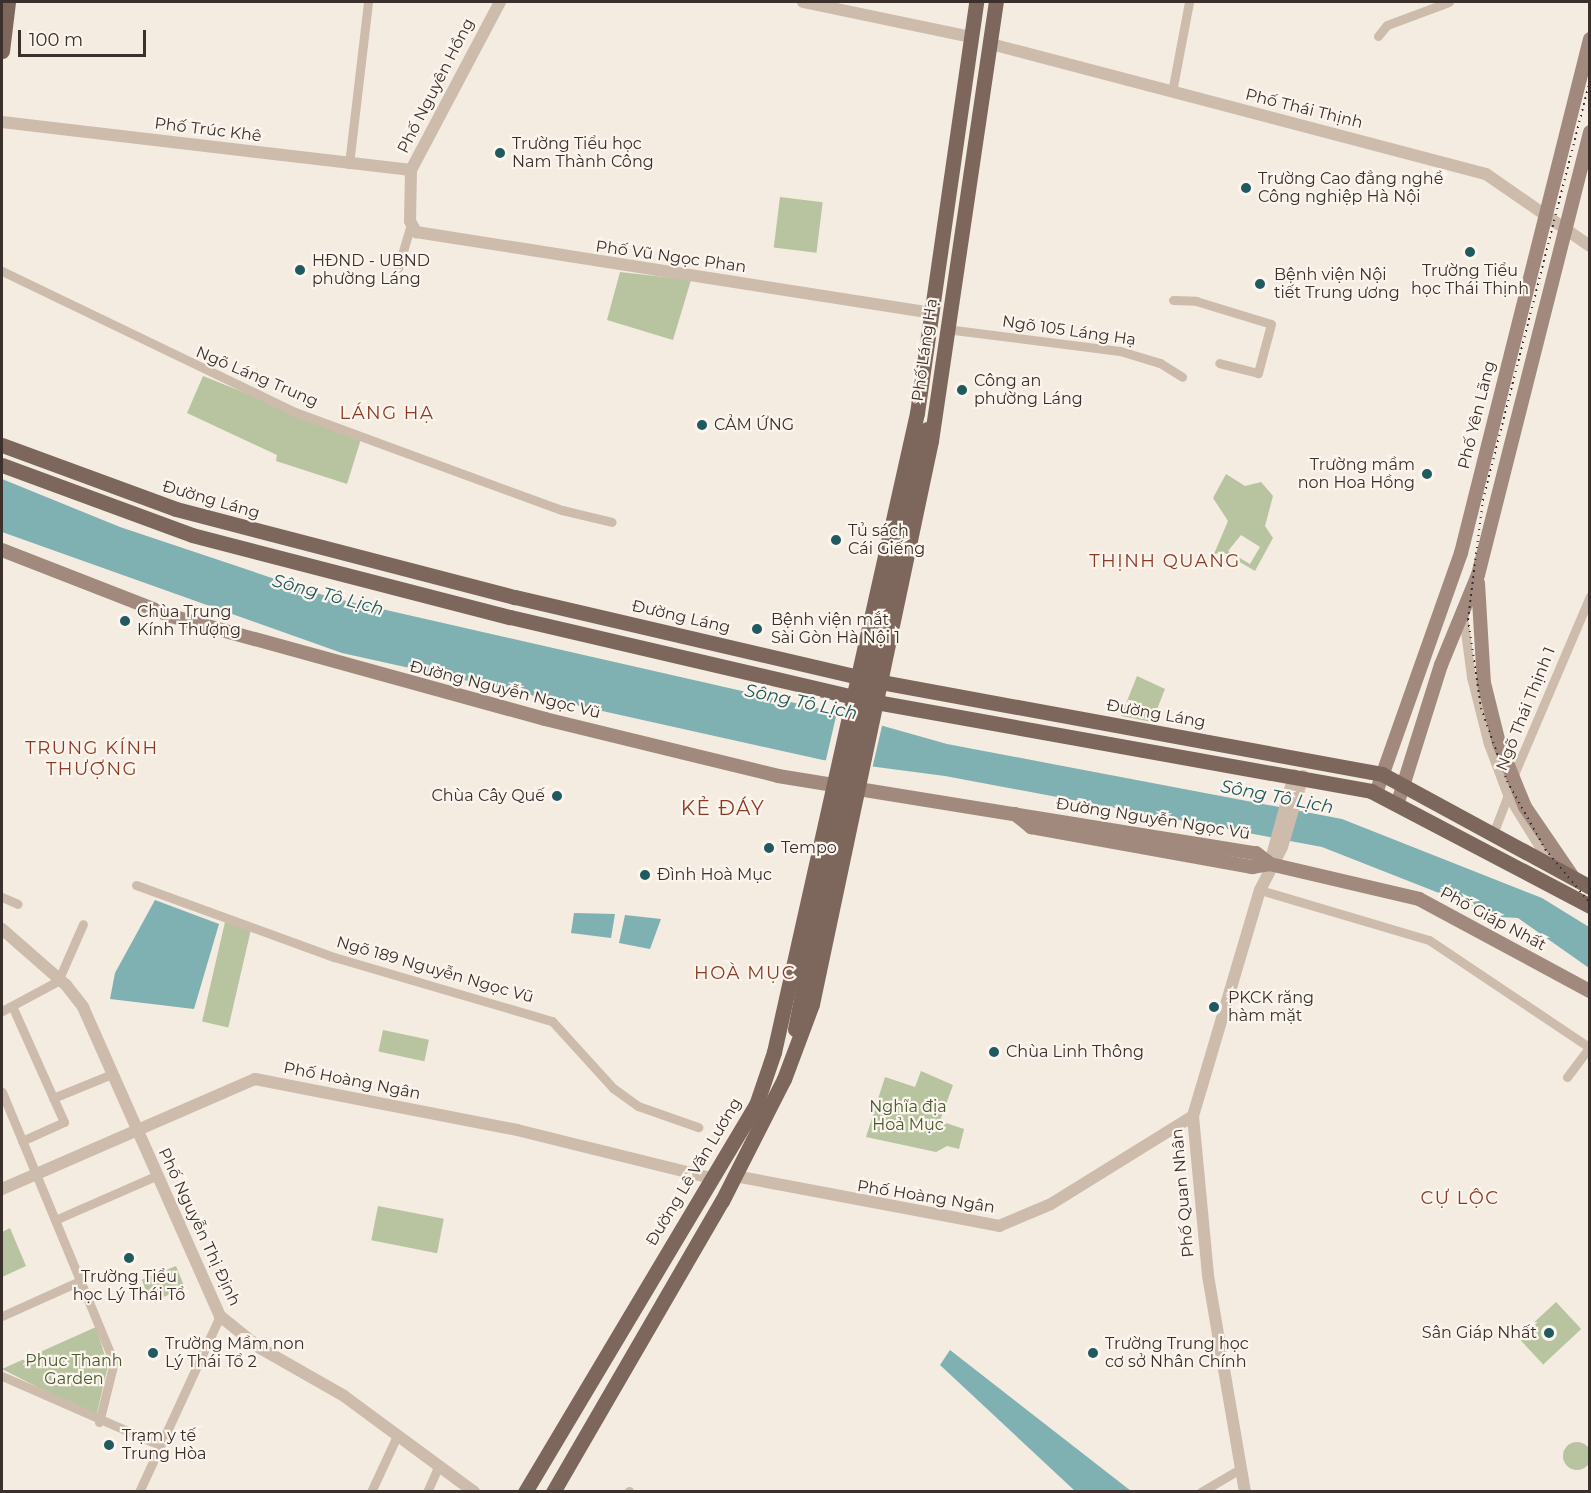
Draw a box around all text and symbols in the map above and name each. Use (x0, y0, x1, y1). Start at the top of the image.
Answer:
street label: Phố Nguyên Hồng (394, 15, 478, 157)
scale bar (21, 18, 148, 56)
text: 100 m (29, 29, 83, 51)
street label: Phố Thái Thịnh (1243, 85, 1365, 133)
street label: Phố Trúc Khê (153, 114, 263, 146)
place label: Trường Tiểu học Nam Thành Công (512, 134, 654, 172)
marker: Trường Tiểu học Nam Thành Công (493, 146, 507, 160)
place label: Trường Cao đẳng nghề Công nghiệp Hà Nội (1258, 169, 1443, 207)
marker: Trường Cao đẳng nghề Công nghiệp Hà Nội (1239, 181, 1253, 195)
street label: Phố Vũ Ngọc Phan (594, 237, 748, 277)
marker: Trường Tiểu học Thái Thịnh (1463, 245, 1477, 259)
place label: HĐND - UBND phường Láng (312, 251, 430, 289)
place label: Trường Tiểu học Thái Thịnh (1411, 261, 1529, 299)
marker: HĐND - UBND phường Láng (293, 263, 307, 277)
place label: Bệnh viện Nội tiết Trung ương (1274, 265, 1400, 303)
marker: Bệnh viện Nội tiết Trung ương (1251, 275, 1269, 293)
street label: Phố Láng Hạ (908, 297, 942, 403)
street label: Ngõ 105 Láng Hạ (1001, 312, 1137, 350)
street label: Ngõ Láng Trung (193, 343, 321, 411)
street label: Phố Yên Lãng (1454, 359, 1500, 471)
place label: Công an phường Láng (974, 371, 1083, 409)
marker: Công an phường Láng (955, 383, 969, 397)
district label: LÁNG HẠ (340, 402, 434, 424)
place label: CẢM ỨNG (714, 415, 794, 435)
marker: CẢM ỨNG (695, 418, 709, 432)
place label: Trường mầm non Hoa Hồng (1298, 455, 1415, 493)
marker: Trường mầm non Hoa Hồng (1420, 467, 1434, 481)
street label: Đường Láng (160, 477, 262, 523)
place label: Tủ sách Cái Giếng (848, 521, 925, 559)
marker: Tủ sách Cái Giếng (829, 533, 843, 547)
district label: THỊNH QUANG (1089, 550, 1241, 572)
water label: Sông Tô Lịch (270, 570, 386, 620)
street label: Đường Láng (630, 596, 732, 638)
place label: Chùa Trung Kính Thượng (137, 602, 241, 640)
place label: Bệnh viện mắt Sài Gòn Hà Nội 1 (771, 610, 900, 648)
marker: Chùa Trung Kính Thượng (118, 614, 132, 628)
marker: Bệnh viện mắt Sài Gòn Hà Nội 1 (748, 620, 766, 638)
street label: Ngõ Thái Thịnh 1 (1492, 644, 1560, 774)
street label: Đường Nguyễn Ngọc Vũ (407, 657, 603, 723)
water label: Sông Tô Lịch (743, 680, 859, 724)
street label: Đường Láng (1105, 696, 1207, 732)
district label: TRUNG KÍNH THƯỢNG (25, 738, 159, 780)
water label: Sông Tô Lịch (1219, 775, 1335, 819)
place label: Chùa Cây Quế (431, 786, 545, 806)
marker: Chùa Cây Quế (550, 789, 564, 803)
street label: Đường Nguyễn Ngọc Vũ (1055, 794, 1251, 844)
district label: KẺ ĐÁY (681, 796, 765, 820)
place label: Tempo (781, 838, 837, 858)
marker: Tempo (762, 841, 776, 855)
place label: Đình Hoà Mục (657, 865, 772, 885)
marker: Đình Hoà Mục (638, 868, 652, 882)
street label: Phố Giáp Nhất (1437, 883, 1549, 955)
street label: Ngõ 189 Nguyễn Ngọc Vũ (334, 933, 536, 1007)
district label: HOÀ MỤC (694, 962, 796, 984)
place label: PKCK răng hàm mặt (1228, 988, 1314, 1026)
marker: PKCK răng hàm mặt (1205, 998, 1223, 1016)
place label: Chùa Linh Thông (1006, 1042, 1144, 1062)
marker: Chùa Linh Thông (987, 1045, 1001, 1059)
street label: Phố Hoàng Ngân (282, 1058, 422, 1104)
street label: Đường Lê Văn Lương (642, 1094, 746, 1250)
park label: Nghĩa địa Hoả Mục (869, 1097, 947, 1135)
street label: Phố Quan Nhân (1168, 1128, 1198, 1258)
street label: Phố Nguyễn Thị Định (154, 1145, 244, 1309)
street label: Phố Hoàng Ngân (856, 1177, 996, 1217)
district label: CỰ LỘC (1420, 1187, 1500, 1209)
marker: Trường Tiểu học Lý Thái Tổ (122, 1251, 136, 1265)
place label: Trường Tiểu học Lý Thái Tổ (73, 1267, 185, 1305)
place label: Sân Giáp Nhất (1422, 1323, 1537, 1343)
marker: Sân Giáp Nhất (1542, 1326, 1556, 1340)
place label: Trường Mầm non Lý Thái Tổ 2 (165, 1334, 304, 1372)
place label: Trường Trung học cơ sở Nhân Chính (1105, 1334, 1249, 1372)
marker: Trường Mầm non Lý Thái Tổ 2 (146, 1346, 160, 1360)
marker: Trường Trung học cơ sở Nhân Chính (1086, 1346, 1100, 1360)
park label: Phuc Thanh Garden (25, 1351, 123, 1389)
place label: Trạm y tế Trung Hòa (122, 1426, 207, 1464)
marker: Trạm y tế Trung Hòa (100, 1436, 118, 1454)

